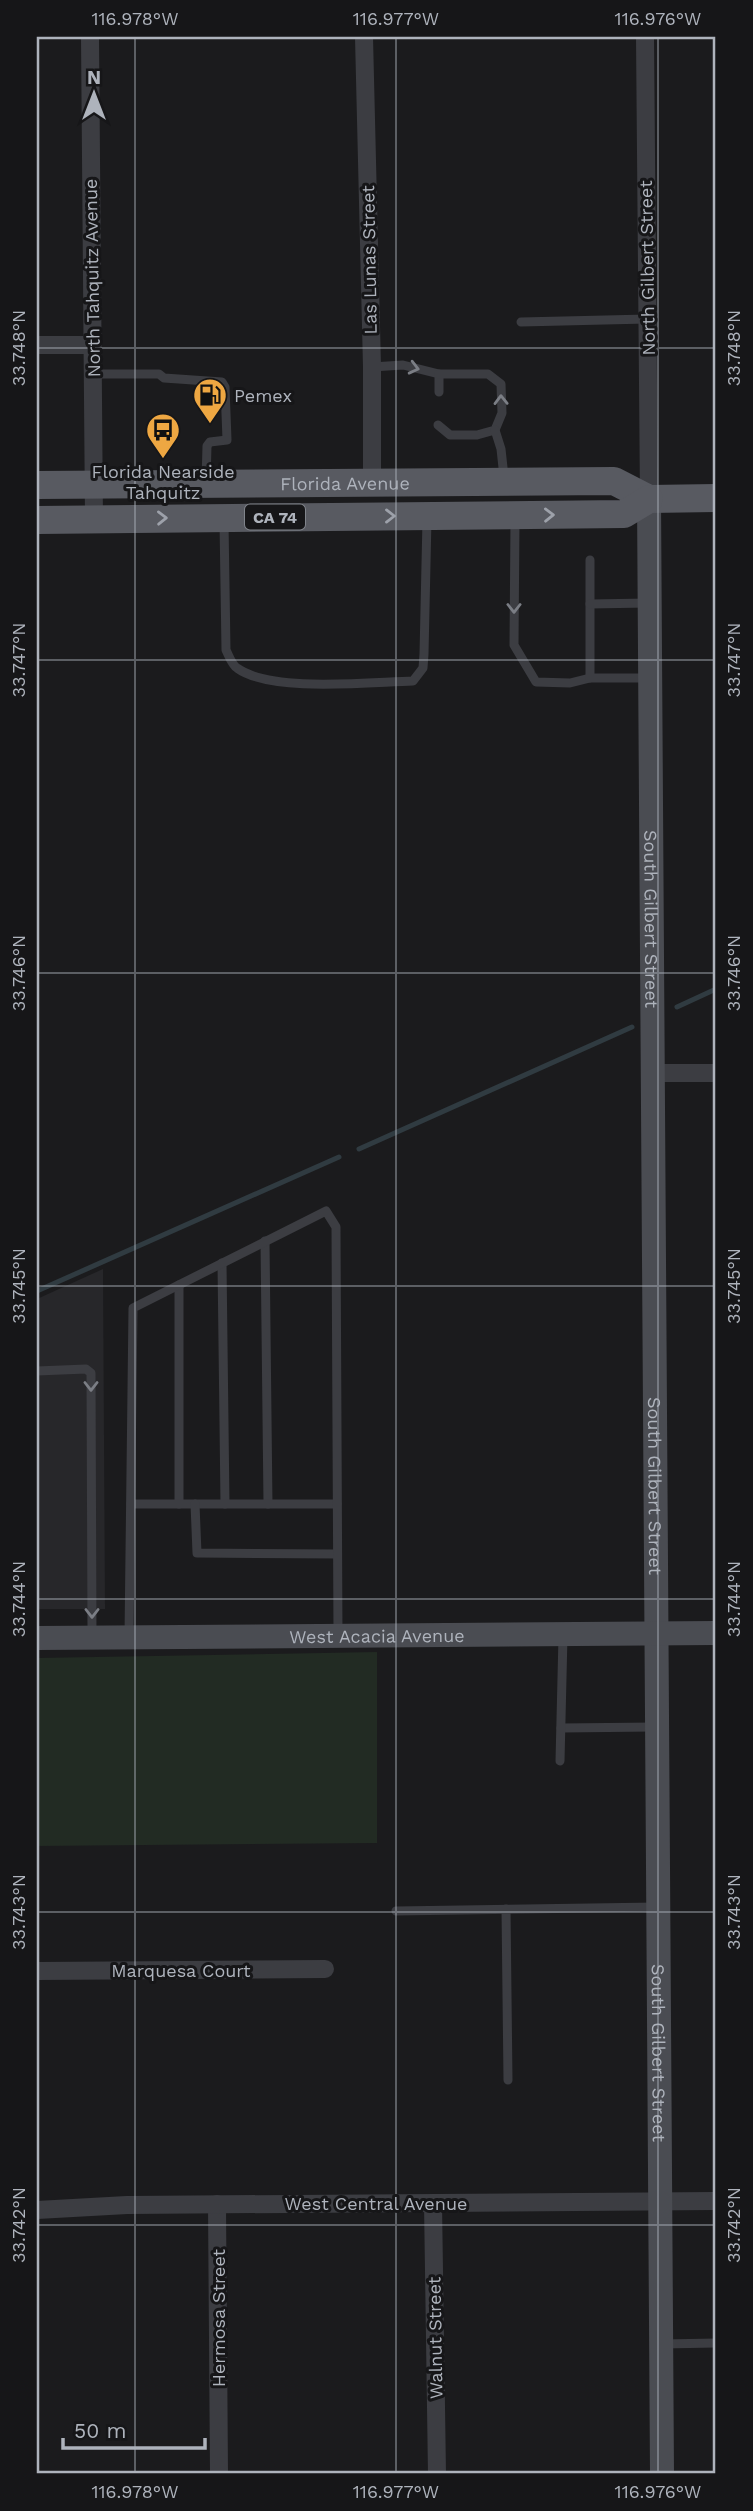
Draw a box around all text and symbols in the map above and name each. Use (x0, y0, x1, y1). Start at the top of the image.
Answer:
text: 116.978°W (92, 8, 178, 29)
text: 116.977°W (353, 8, 439, 29)
text: 116.976°W (615, 8, 701, 29)
north arrow (60, 60, 130, 130)
text: N (87, 66, 101, 89)
street label: North Tahquitz Avenue (80, 178, 104, 378)
street label: North Gilbert Street (635, 180, 659, 356)
street label: Las Lunas Street (357, 185, 381, 335)
text: 33.748°N (8, 310, 29, 386)
text: 33.748°N (723, 310, 744, 386)
one-way arrow (408, 360, 420, 374)
fuel station icon: Pemex (191, 376, 229, 425)
place label: Pemex (234, 385, 292, 406)
one-way arrow (494, 395, 509, 406)
bus stop icon: Florida Nearside Tahquitz (144, 411, 182, 460)
place label: Florida Nearside Tahquitz (91, 461, 235, 503)
street label: Florida Avenue (280, 472, 410, 494)
road number: CA 74 (245, 504, 305, 530)
one-way arrow (544, 507, 554, 523)
one-way arrow (385, 508, 395, 524)
one-way arrow (158, 510, 168, 526)
one-way arrow (506, 603, 522, 613)
text: 33.747°N (8, 623, 29, 697)
text: 33.747°N (723, 623, 744, 697)
street label: South Gilbert Street (641, 830, 663, 1009)
text: 33.746°N (8, 935, 29, 1011)
text: 33.746°N (723, 935, 744, 1011)
text: 33.745°N (8, 1248, 29, 1324)
text: 33.745°N (723, 1248, 744, 1324)
one-way arrow (83, 1381, 99, 1392)
street label: South Gilbert Street (644, 1397, 667, 1576)
text: 33.744°N (8, 1561, 29, 1637)
text: 33.744°N (723, 1561, 744, 1637)
one-way arrow (84, 1609, 100, 1619)
street label: West Acacia Avenue (289, 1624, 465, 1647)
text: 33.743°N (8, 1874, 29, 1950)
text: 33.743°N (723, 1874, 744, 1950)
street label: Marquesa Court (111, 1960, 251, 1981)
street label: South Gilbert Street (648, 1964, 670, 2143)
text: 33.742°N (8, 2187, 29, 2263)
text: 33.742°N (723, 2187, 744, 2263)
street label: West Central Avenue (285, 2193, 467, 2214)
street label: Hermosa Street (208, 2248, 229, 2387)
street label: Walnut Street (423, 2276, 447, 2399)
scale bar (63, 2406, 205, 2450)
text: 50 m (74, 2418, 126, 2443)
text: 116.978°W (92, 2481, 178, 2502)
text: 116.977°W (353, 2481, 439, 2502)
text: 116.976°W (615, 2481, 701, 2502)

